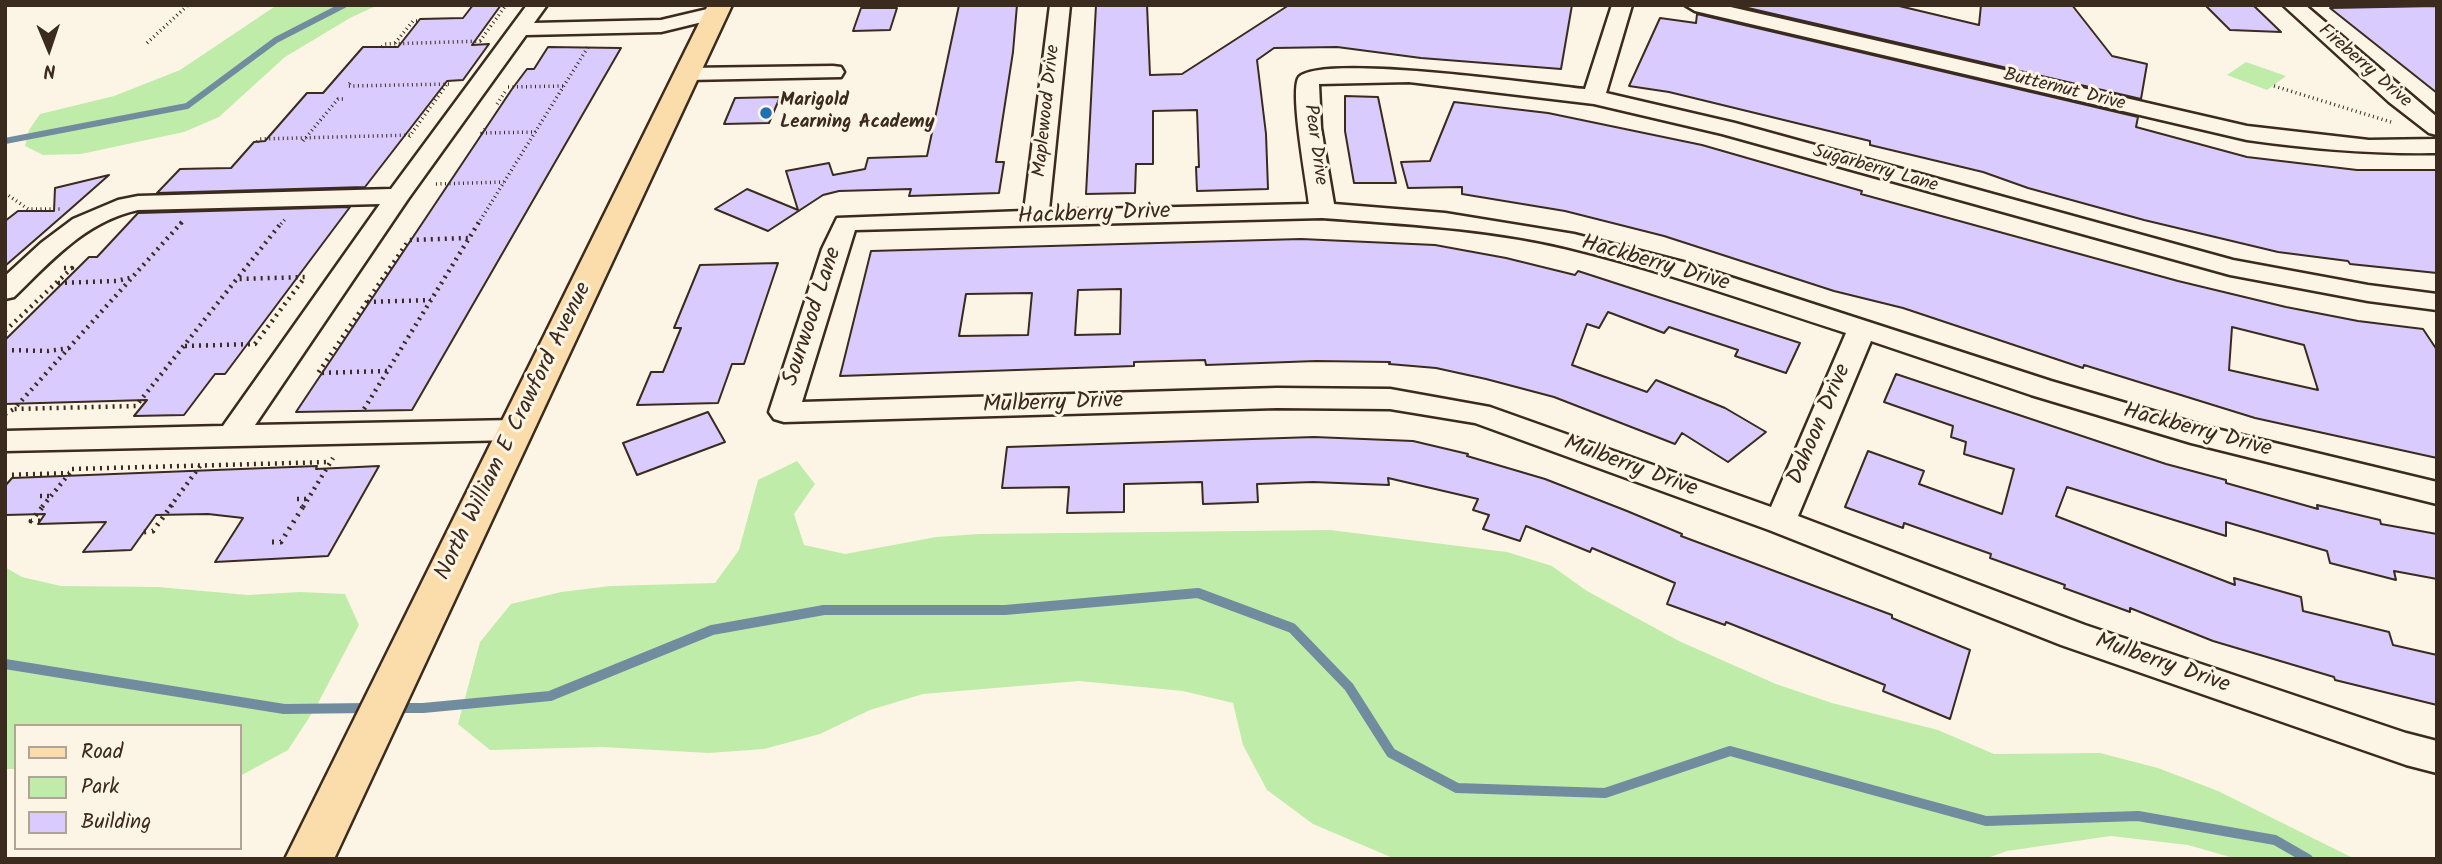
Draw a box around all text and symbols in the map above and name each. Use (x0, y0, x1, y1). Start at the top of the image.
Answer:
north arrow (14, 14, 84, 84)
street label: Fireberry Drive (2313, 20, 2415, 114)
street label: Maplewood Drive (1030, 44, 1066, 178)
text: N (43, 55, 56, 85)
street label: Butternut Drive (2001, 65, 2127, 117)
place label: Marigold Learning Academy (780, 91, 935, 135)
street label: Pear Drive (1297, 103, 1331, 187)
marker: Marigold Learning Academy (758, 105, 774, 121)
street label: Sugarberry Lane (1810, 141, 1940, 199)
street label: Hackberry Drive (1017, 200, 1171, 232)
street label: Hackberry Drive (1578, 231, 1732, 299)
street label: Sourwood Lane (779, 244, 849, 390)
street label: North William E Crawford Avenue (431, 279, 599, 585)
street label: Dahoon Drive (1783, 361, 1859, 489)
street label: Mulberry Drive (982, 389, 1124, 421)
street label: Hackberry Drive (2120, 399, 2274, 465)
street label: Mulberry Drive (1559, 431, 1701, 505)
street label: Mulberry Drive (2091, 629, 2233, 701)
legend (14, 724, 242, 850)
text: Road (81, 736, 123, 769)
text: Park (81, 771, 119, 804)
text: Building (81, 806, 151, 839)

